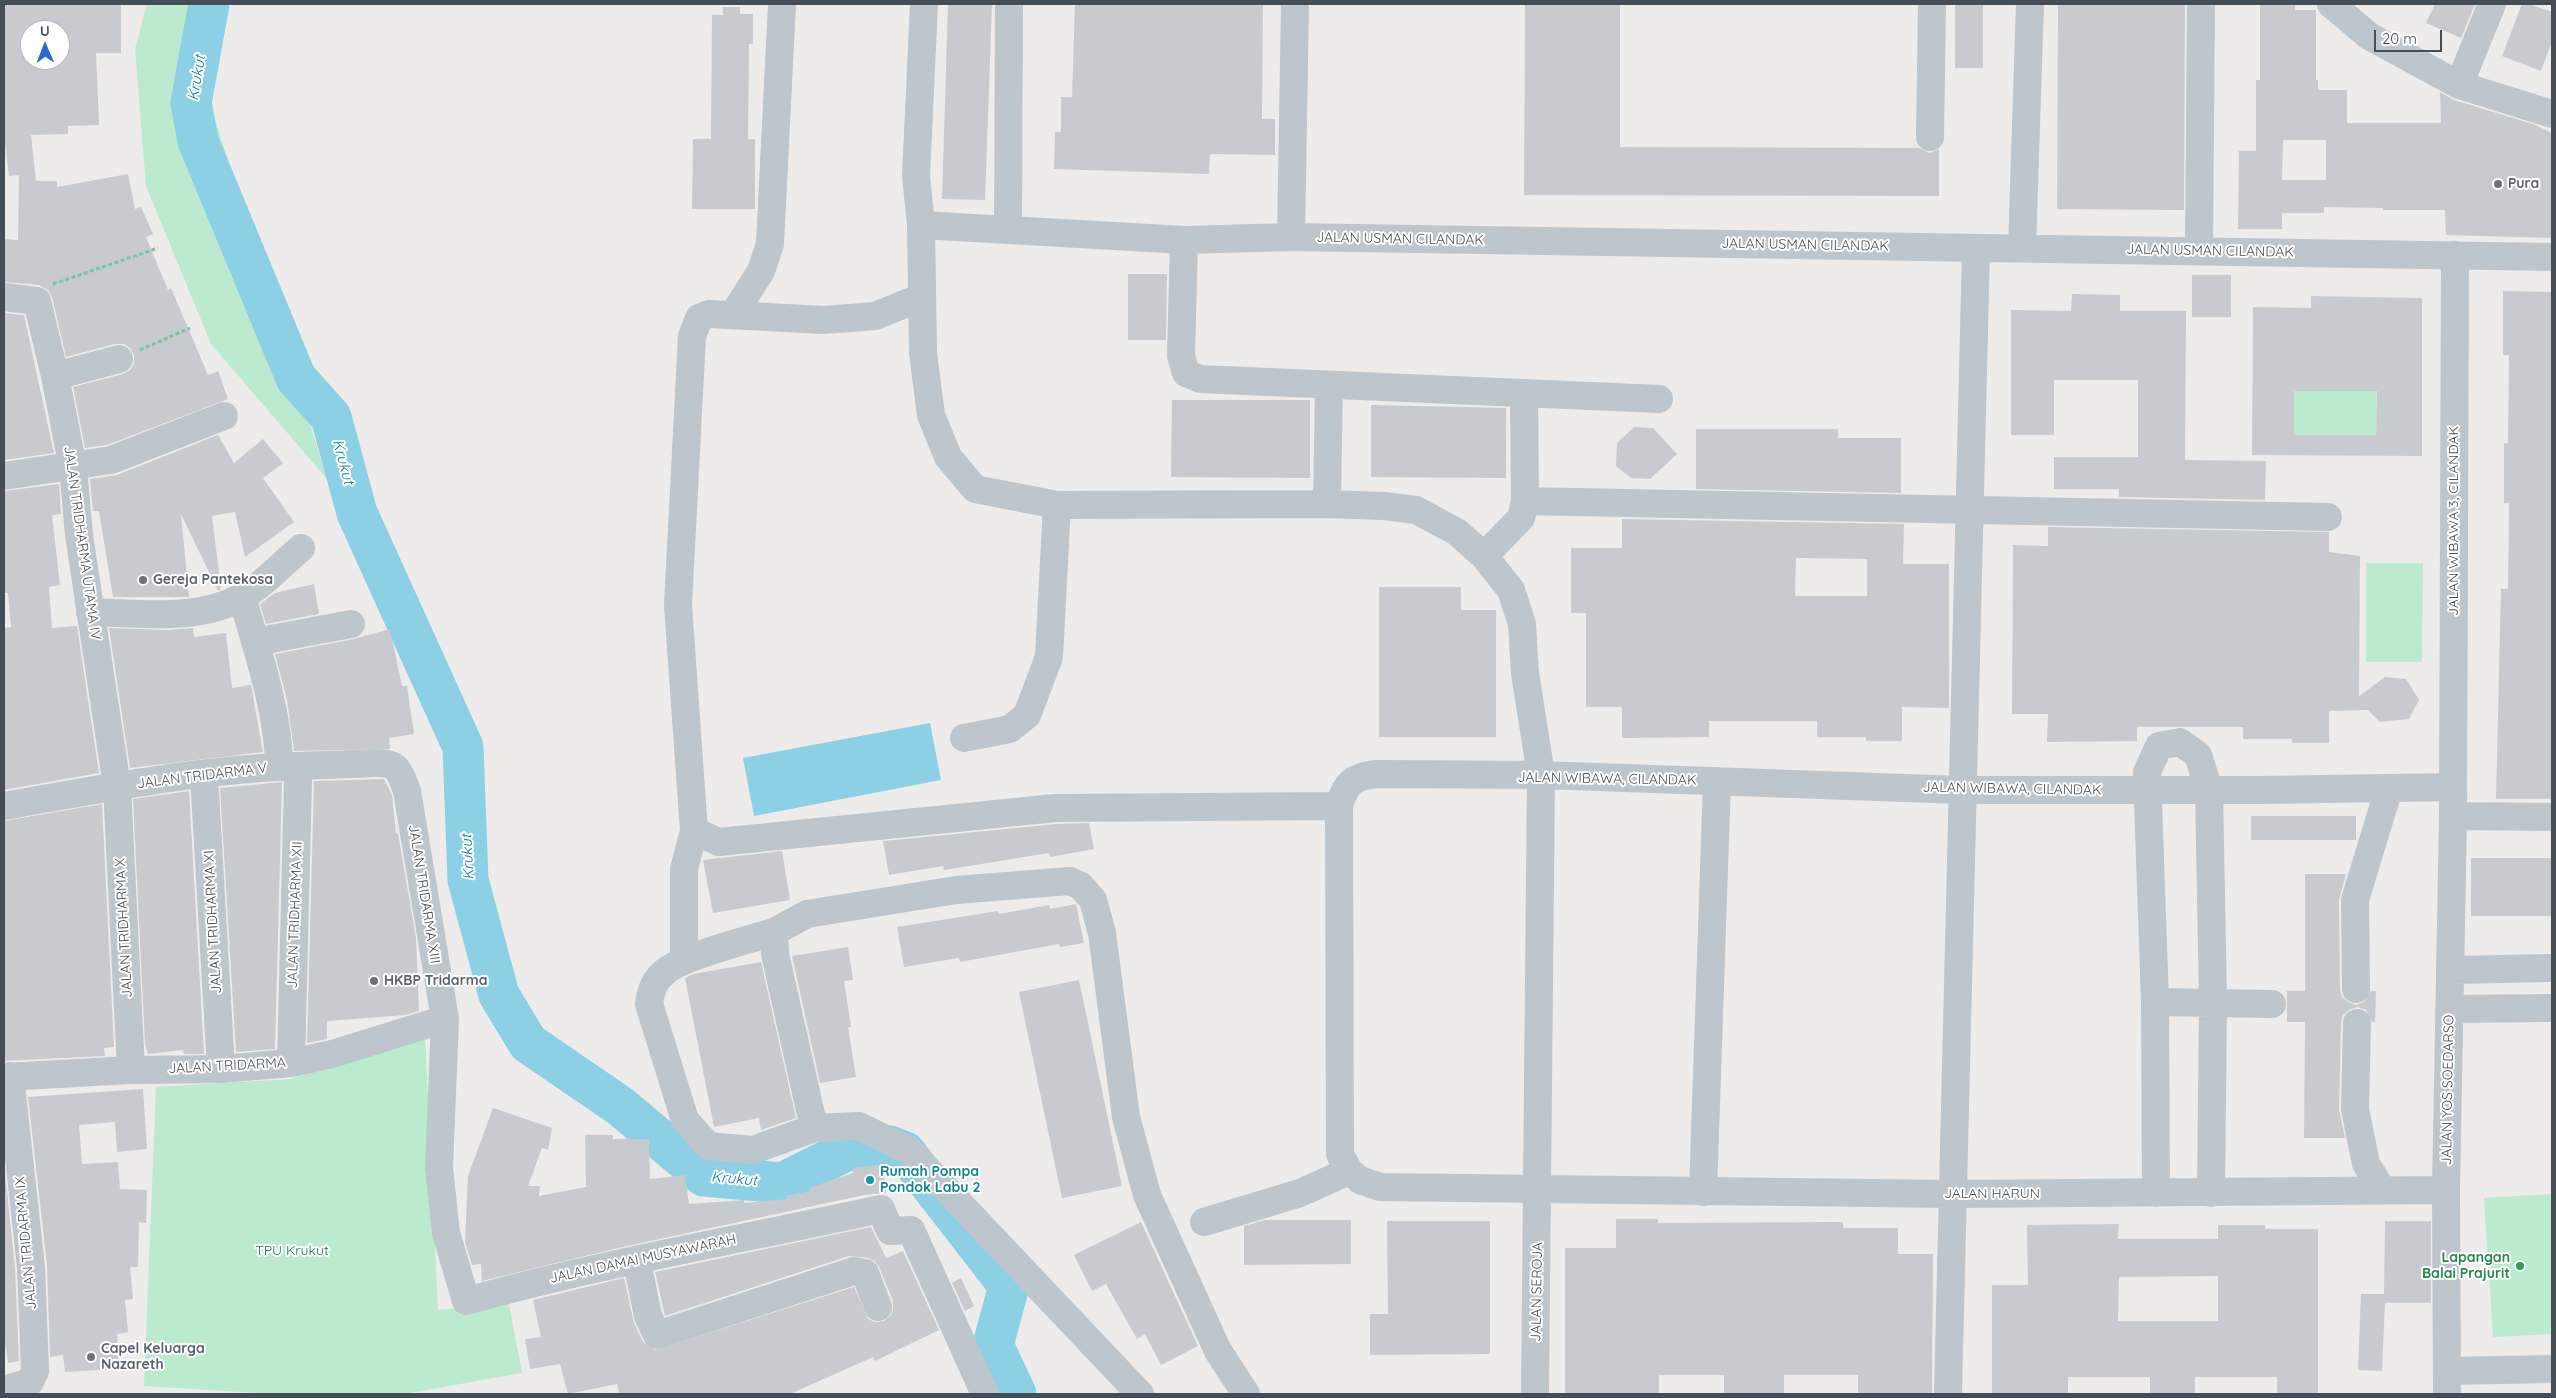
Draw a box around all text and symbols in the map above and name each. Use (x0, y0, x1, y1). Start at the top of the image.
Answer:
north arrow (20, 20, 70, 70)
scale bar (2376, 20, 2444, 52)
text: U (40, 22, 50, 40)
text: 20 m (2382, 29, 2417, 48)
water label: Krukut (185, 54, 209, 102)
place label: Pura (2508, 176, 2539, 192)
marker: Pura (2492, 178, 2504, 190)
street label: JALAN USMAN CILANDAK (1316, 229, 1484, 249)
street label: JALAN USMAN CILANDAK (1721, 235, 1889, 255)
street label: JALAN USMAN CILANDAK (2126, 241, 2294, 261)
street label: JALAN WIBAWA 3, CILANDAK (2446, 426, 2462, 616)
water label: Krukut (328, 438, 358, 486)
street label: JALAN TRIDHARMA UTAMA IV (60, 445, 104, 641)
place label: Gereja Pantekosa (153, 572, 273, 588)
marker: Gereja Pantekosa (137, 574, 149, 586)
street label: JALAN TRIDARMA V (136, 760, 268, 792)
street label: JALAN WIBAWA, CILANDAK (1517, 769, 1697, 789)
street label: JALAN WIBAWA, CILANDAK (1922, 779, 2102, 799)
street label: JALAN TRIDARMA XIII (405, 823, 443, 965)
water label: Krukut (458, 834, 478, 880)
street label: JALAN TRIDHARMA XII (284, 841, 306, 989)
street label: JALAN TRIDHARMA XI (201, 850, 225, 994)
street label: JALAN TRIDHARMA X (112, 858, 136, 998)
place label: HKBP Tridarma (384, 973, 487, 989)
marker: HKBP Tridarma (368, 975, 380, 987)
street label: JALAN YOS SOEDARSO (2438, 1014, 2458, 1166)
street label: JALAN TRIDARMA (168, 1055, 286, 1077)
place label: Rumah Pompa Pondok Labu 2 (880, 1164, 980, 1196)
water label: Krukut (710, 1168, 758, 1190)
marker: Rumah Pompa Pondok Labu 2 (864, 1174, 876, 1186)
street label: JALAN TRIDARMA IX (12, 1176, 40, 1310)
street label: JALAN HARUN (1944, 1186, 2040, 1202)
street label: JALAN DAMAI MUSYAWARAH (548, 1231, 738, 1287)
street label: JALAN SEROJA (1528, 1242, 1546, 1342)
park label: TPU Krukut (255, 1243, 329, 1259)
place label: Lapangan Balai Prajurit (2422, 1250, 2510, 1282)
marker: Lapangan Balai Prajurit (2514, 1260, 2526, 1272)
place label: Capel Keluarga Nazareth (101, 1341, 205, 1374)
marker: Capel Keluarga Nazareth (85, 1351, 97, 1363)

